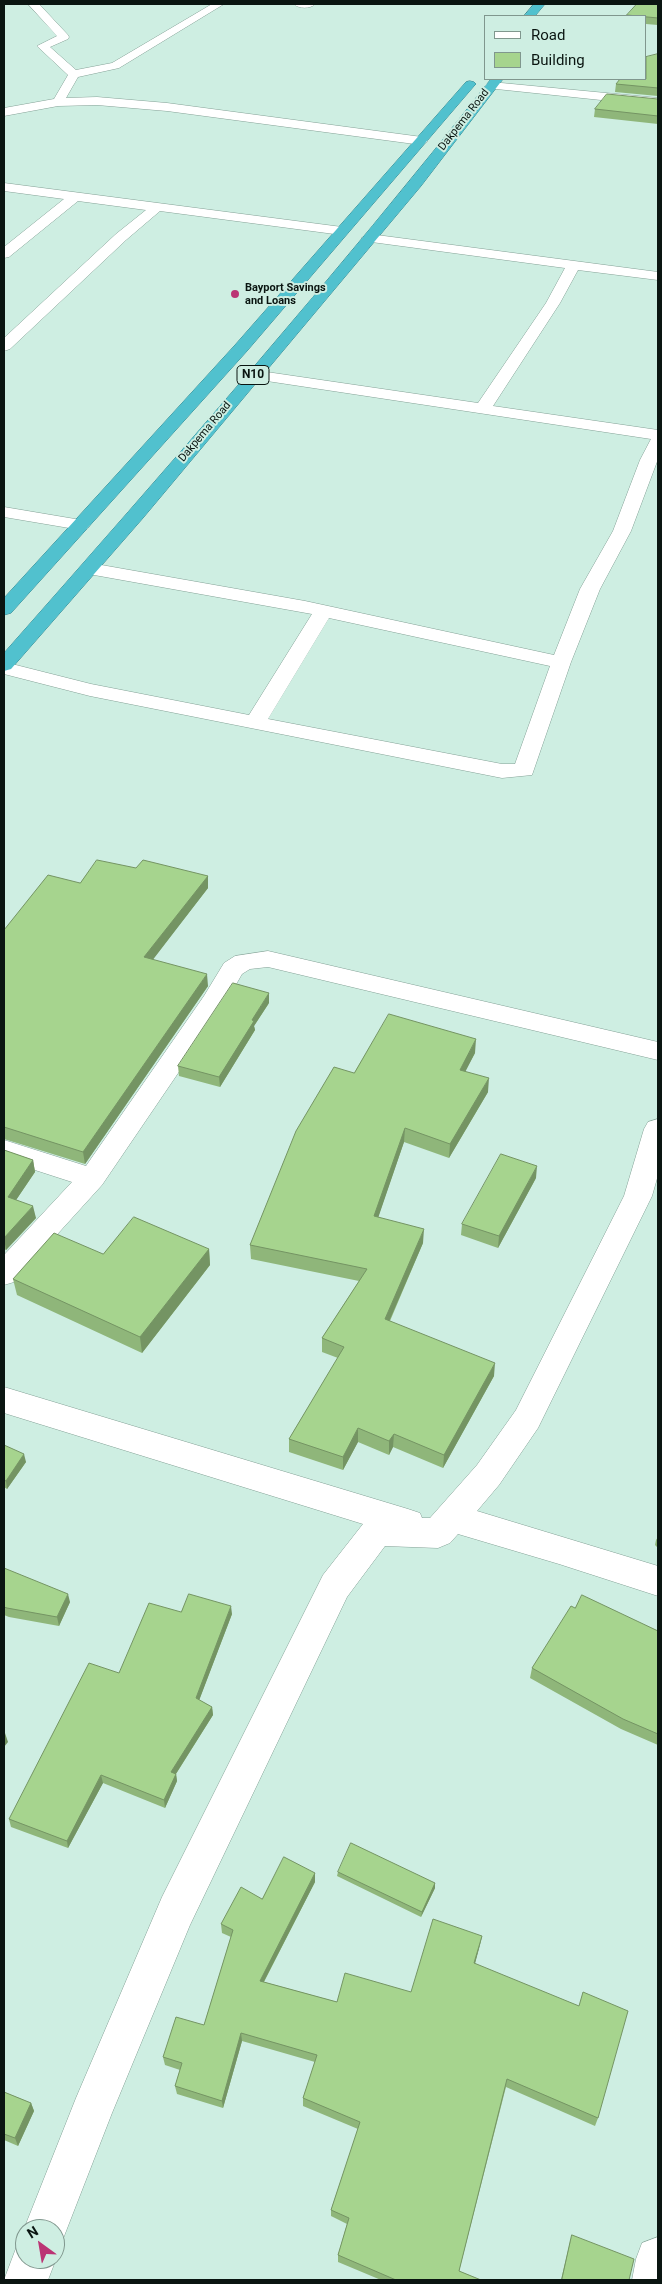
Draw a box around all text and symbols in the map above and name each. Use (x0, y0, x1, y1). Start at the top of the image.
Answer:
legend (484, 15, 647, 80)
text: Road (531, 26, 565, 44)
text: Building (531, 51, 585, 69)
street label: Dakpema Road (436, 87, 492, 153)
place label: Bayport Savings and Loans (245, 281, 326, 307)
marker: Bayport Savings and Loans (229, 288, 241, 300)
road number: N10 (237, 366, 269, 384)
street label: Dakpema Road (176, 399, 234, 465)
north arrow (15, 2219, 65, 2269)
text: N (24, 2223, 41, 2242)

